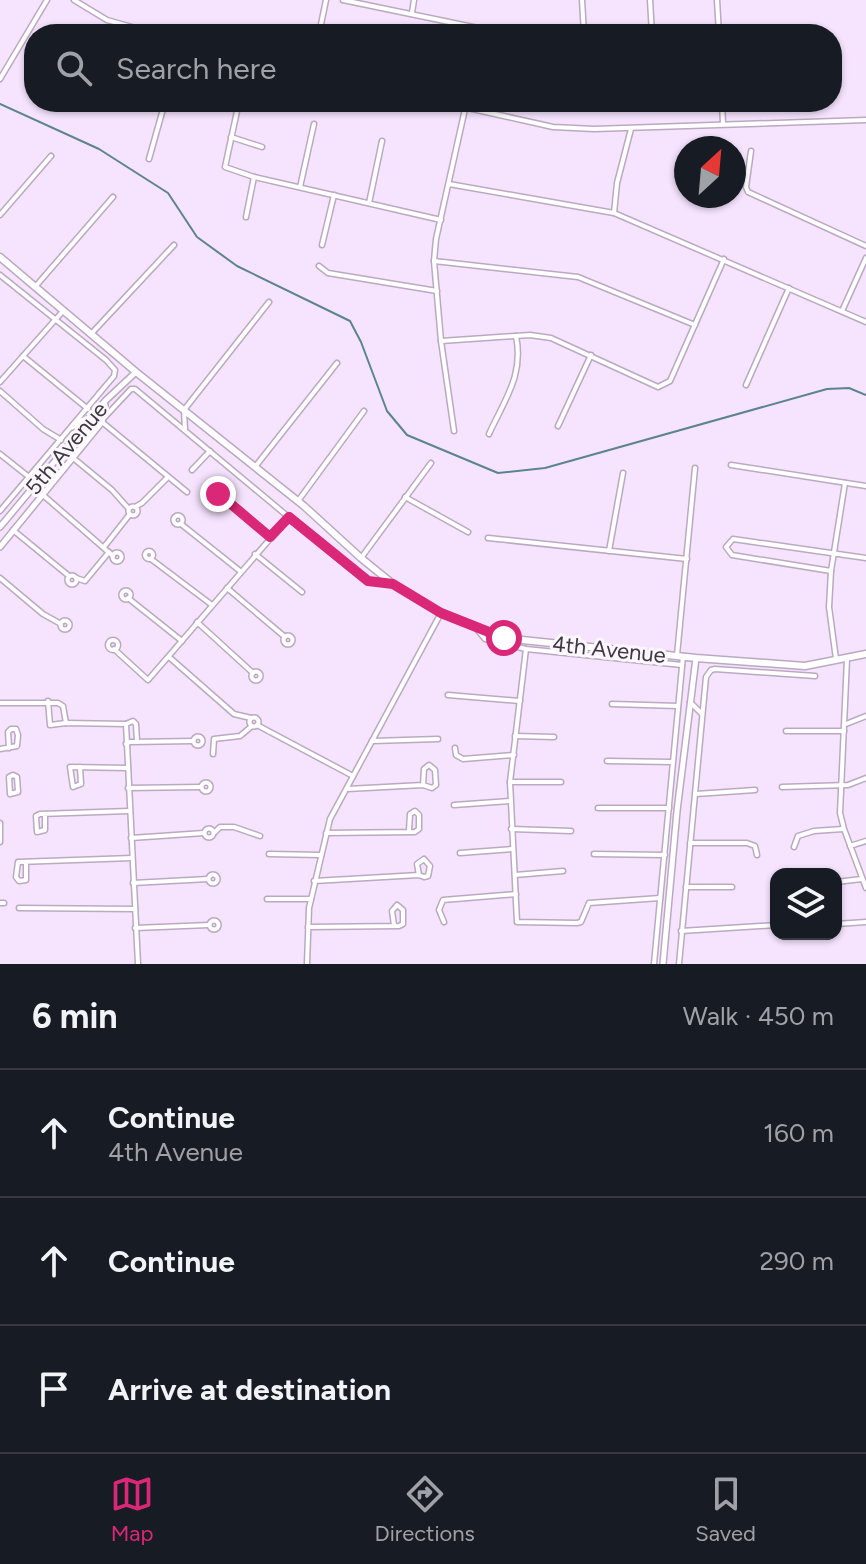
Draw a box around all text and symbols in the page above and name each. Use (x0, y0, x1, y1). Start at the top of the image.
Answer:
search box (24, 24, 842, 112)
icon: search (52, 46, 96, 90)
text: Search here (116, 50, 276, 87)
north arrow (674, 136, 746, 208)
street label: 5th Avenue (20, 396, 113, 500)
route end (200, 476, 236, 512)
route start (486, 620, 522, 656)
street label: 4th Avenue (551, 630, 667, 669)
map controls (770, 868, 842, 940)
button: layers (770, 868, 842, 940)
text: 6 min (32, 996, 118, 1037)
text: Walk · 450 m (683, 1000, 834, 1032)
text: Continue (108, 1099, 235, 1136)
icon: ahead (32, 1111, 76, 1155)
text: 160 m (763, 1117, 834, 1149)
text: 4th Avenue (108, 1136, 243, 1168)
icon: ahead (32, 1239, 76, 1283)
text: Continue (108, 1243, 235, 1280)
text: 290 m (760, 1245, 834, 1277)
icon: arrive (32, 1367, 76, 1411)
text: Arrive at destination (108, 1371, 391, 1408)
tab: Map (110, 1472, 154, 1547)
tab: Directions (375, 1472, 475, 1547)
tab: Saved (695, 1472, 756, 1547)

